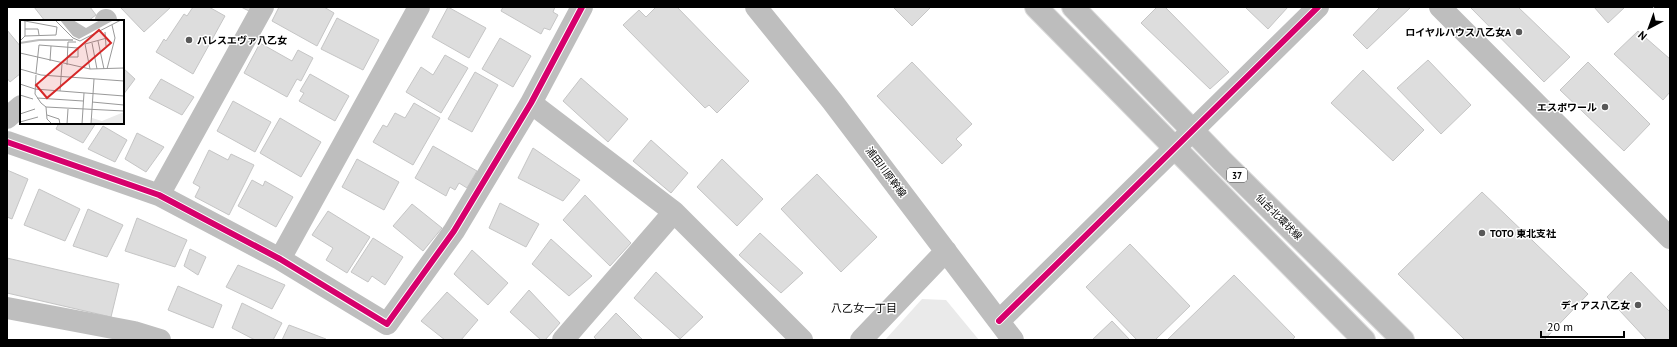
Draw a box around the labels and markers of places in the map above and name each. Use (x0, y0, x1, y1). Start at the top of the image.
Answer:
place label: ロイヤルハウス八乙女A (1405, 26, 1512, 39)
marker: ロイヤルハウス八乙女A (1514, 27, 1524, 37)
place label: パレスエヴァ八乙女 (197, 34, 287, 47)
marker: パレスエヴァ八乙女 (184, 35, 194, 45)
place label: エスポワール (1537, 101, 1597, 114)
marker: エスポワール (1600, 102, 1610, 112)
place label: TOTO 東北支社 (1490, 227, 1557, 240)
marker: TOTO 東北支社 (1477, 228, 1487, 238)
place label: ディアス八乙女 (1561, 299, 1630, 312)
marker: ディアス八乙女 (1633, 300, 1643, 310)

